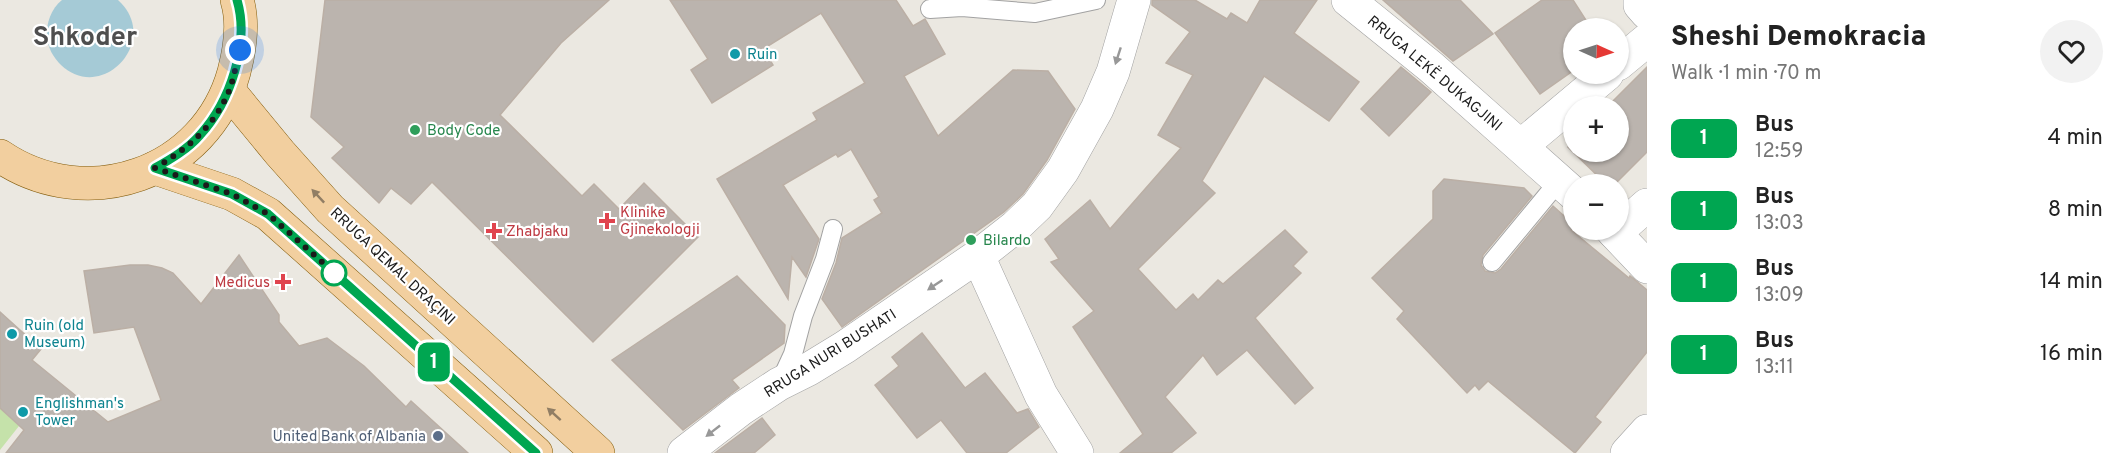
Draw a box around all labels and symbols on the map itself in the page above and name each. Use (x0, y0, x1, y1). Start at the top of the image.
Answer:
street label: RRUGA LEKË DUKAGJINI (1363, 11, 1506, 136)
north arrow (1563, 18, 1629, 84)
district label: Shkoder (33, 21, 137, 55)
your location (225, 35, 255, 65)
place label: Ruin (747, 46, 777, 65)
marker: Ruin (728, 47, 742, 61)
one-way arrow (1113, 47, 1122, 65)
place label: Body Code (427, 122, 500, 141)
marker: Body Code (408, 123, 422, 137)
one-way arrow (311, 189, 325, 204)
street label: RRUGA QEMAL DRAÇINI (325, 204, 458, 330)
place label: Klinike Gjinekologji (620, 204, 700, 240)
marker: Klinike Gjinekologji (598, 212, 616, 230)
place label: Zhabjaku (506, 223, 568, 242)
marker: Zhabjaku (487, 224, 501, 238)
place label: Bilardo (983, 232, 1031, 251)
marker: Bilardo (964, 233, 978, 247)
unlabelled marker (321, 260, 347, 286)
marker: Medicus (274, 273, 292, 291)
place label: Medicus (215, 274, 270, 293)
one-way arrow (927, 279, 944, 290)
street label: RRUGA NURI BUSHATI (761, 306, 901, 403)
place label: Ruin (old Museum) (24, 317, 85, 353)
marker: Ruin (old Museum) (5, 327, 19, 341)
line badge: 1 (414, 342, 454, 382)
place label: Englishman's Tower (35, 395, 124, 431)
marker: Englishman's Tower (16, 405, 30, 419)
one-way arrow (547, 407, 562, 421)
one-way arrow (705, 425, 721, 437)
place label: United Bank of Albania (272, 428, 426, 447)
marker: United Bank of Albania (431, 429, 445, 443)

